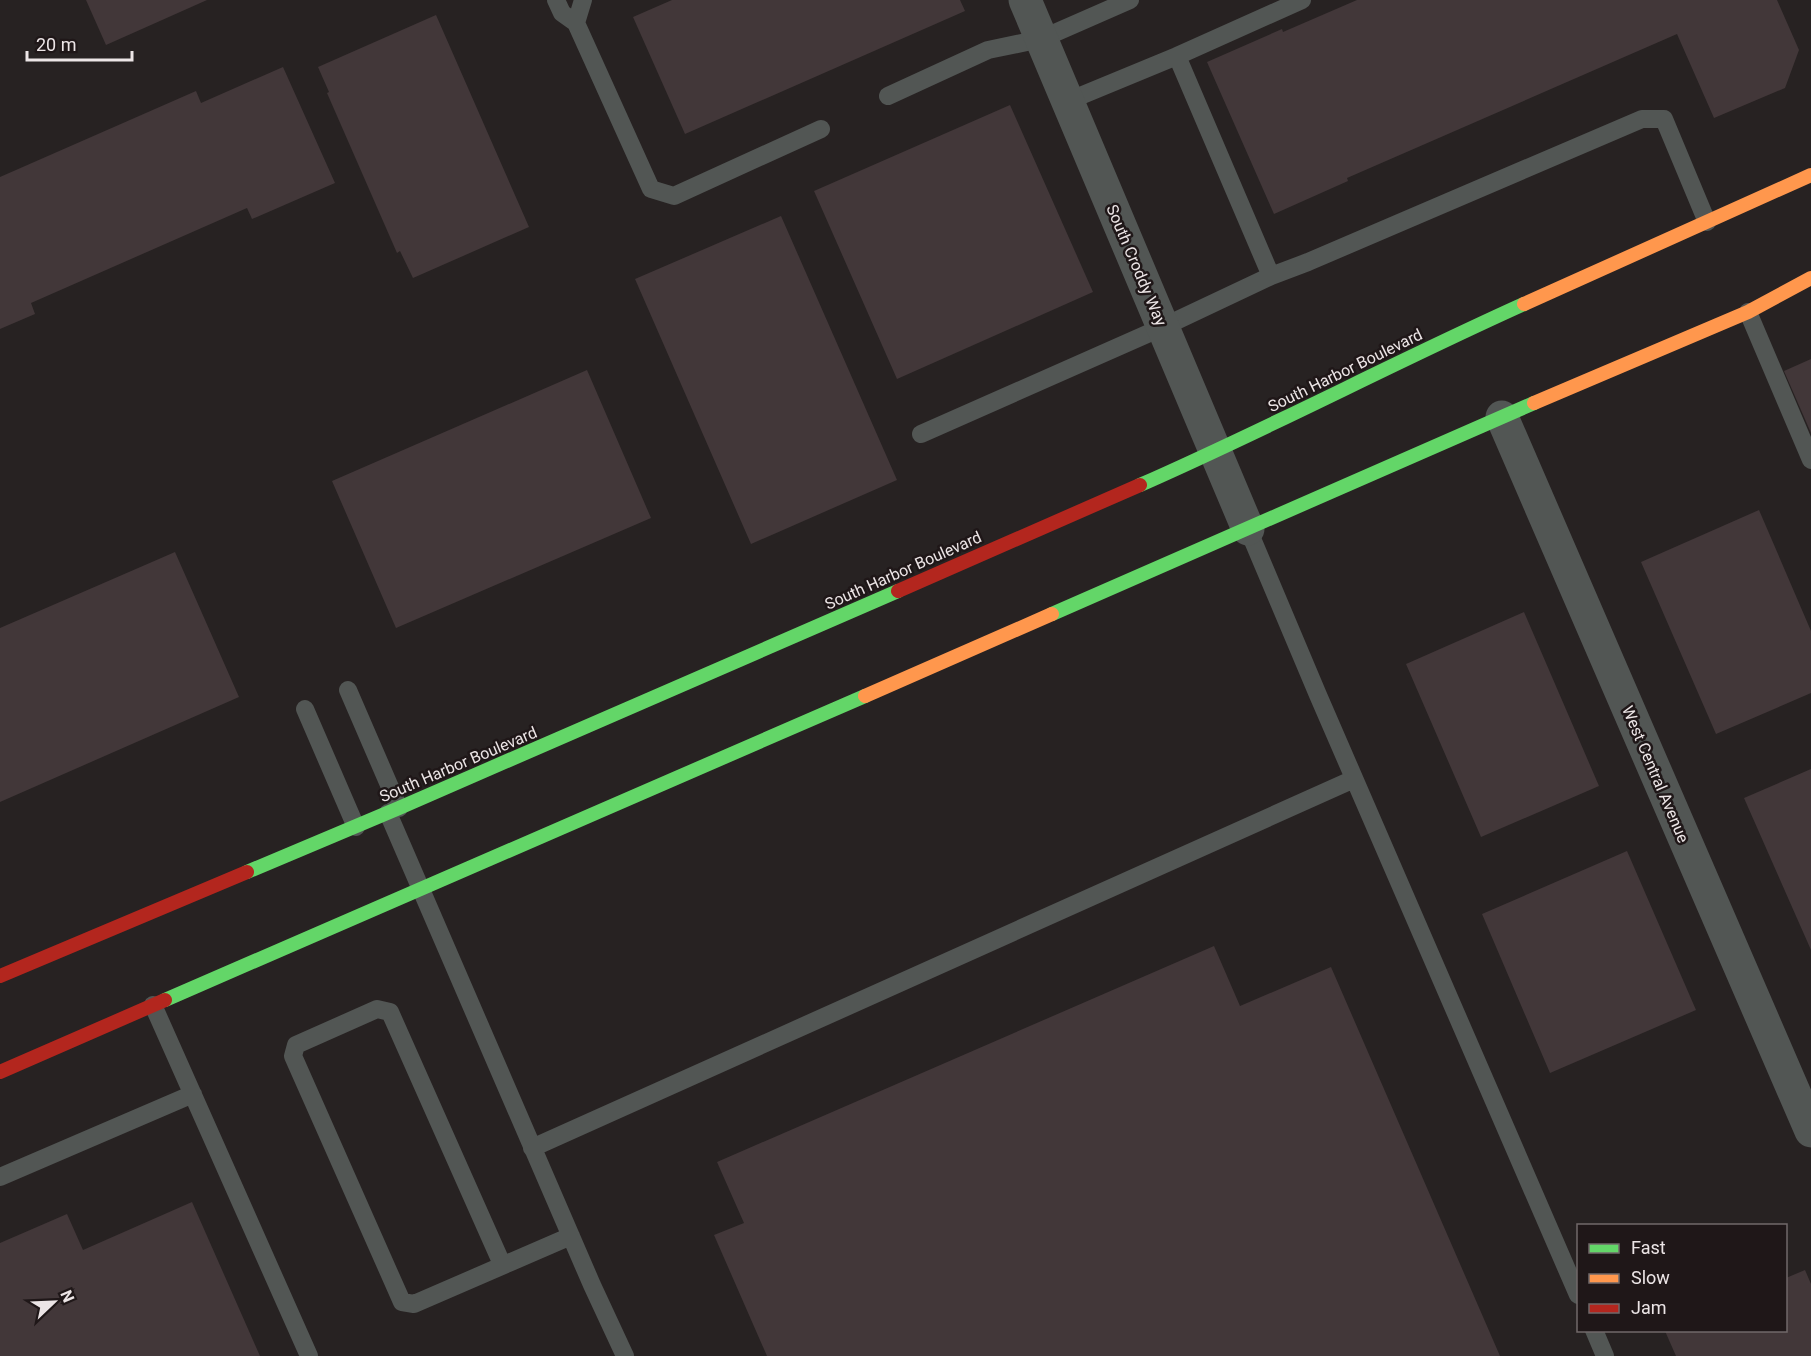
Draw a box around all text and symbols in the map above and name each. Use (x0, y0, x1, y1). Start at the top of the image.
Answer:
scale bar (27, 24, 132, 62)
text: 20 m (36, 34, 76, 55)
street label: South Croddy Way (1102, 202, 1171, 329)
street label: South Harbor Boulevard (1265, 325, 1425, 416)
street label: South Harbor Boulevard (822, 527, 984, 614)
street label: West Central Avenue (1618, 703, 1693, 845)
street label: South Harbor Boulevard (377, 723, 540, 806)
legend (1577, 1224, 1787, 1332)
text: Fast (1631, 1237, 1666, 1258)
text: Slow (1631, 1267, 1670, 1288)
north arrow (24, 1272, 84, 1332)
text: N (56, 1287, 78, 1305)
text: Jam (1631, 1297, 1667, 1318)

